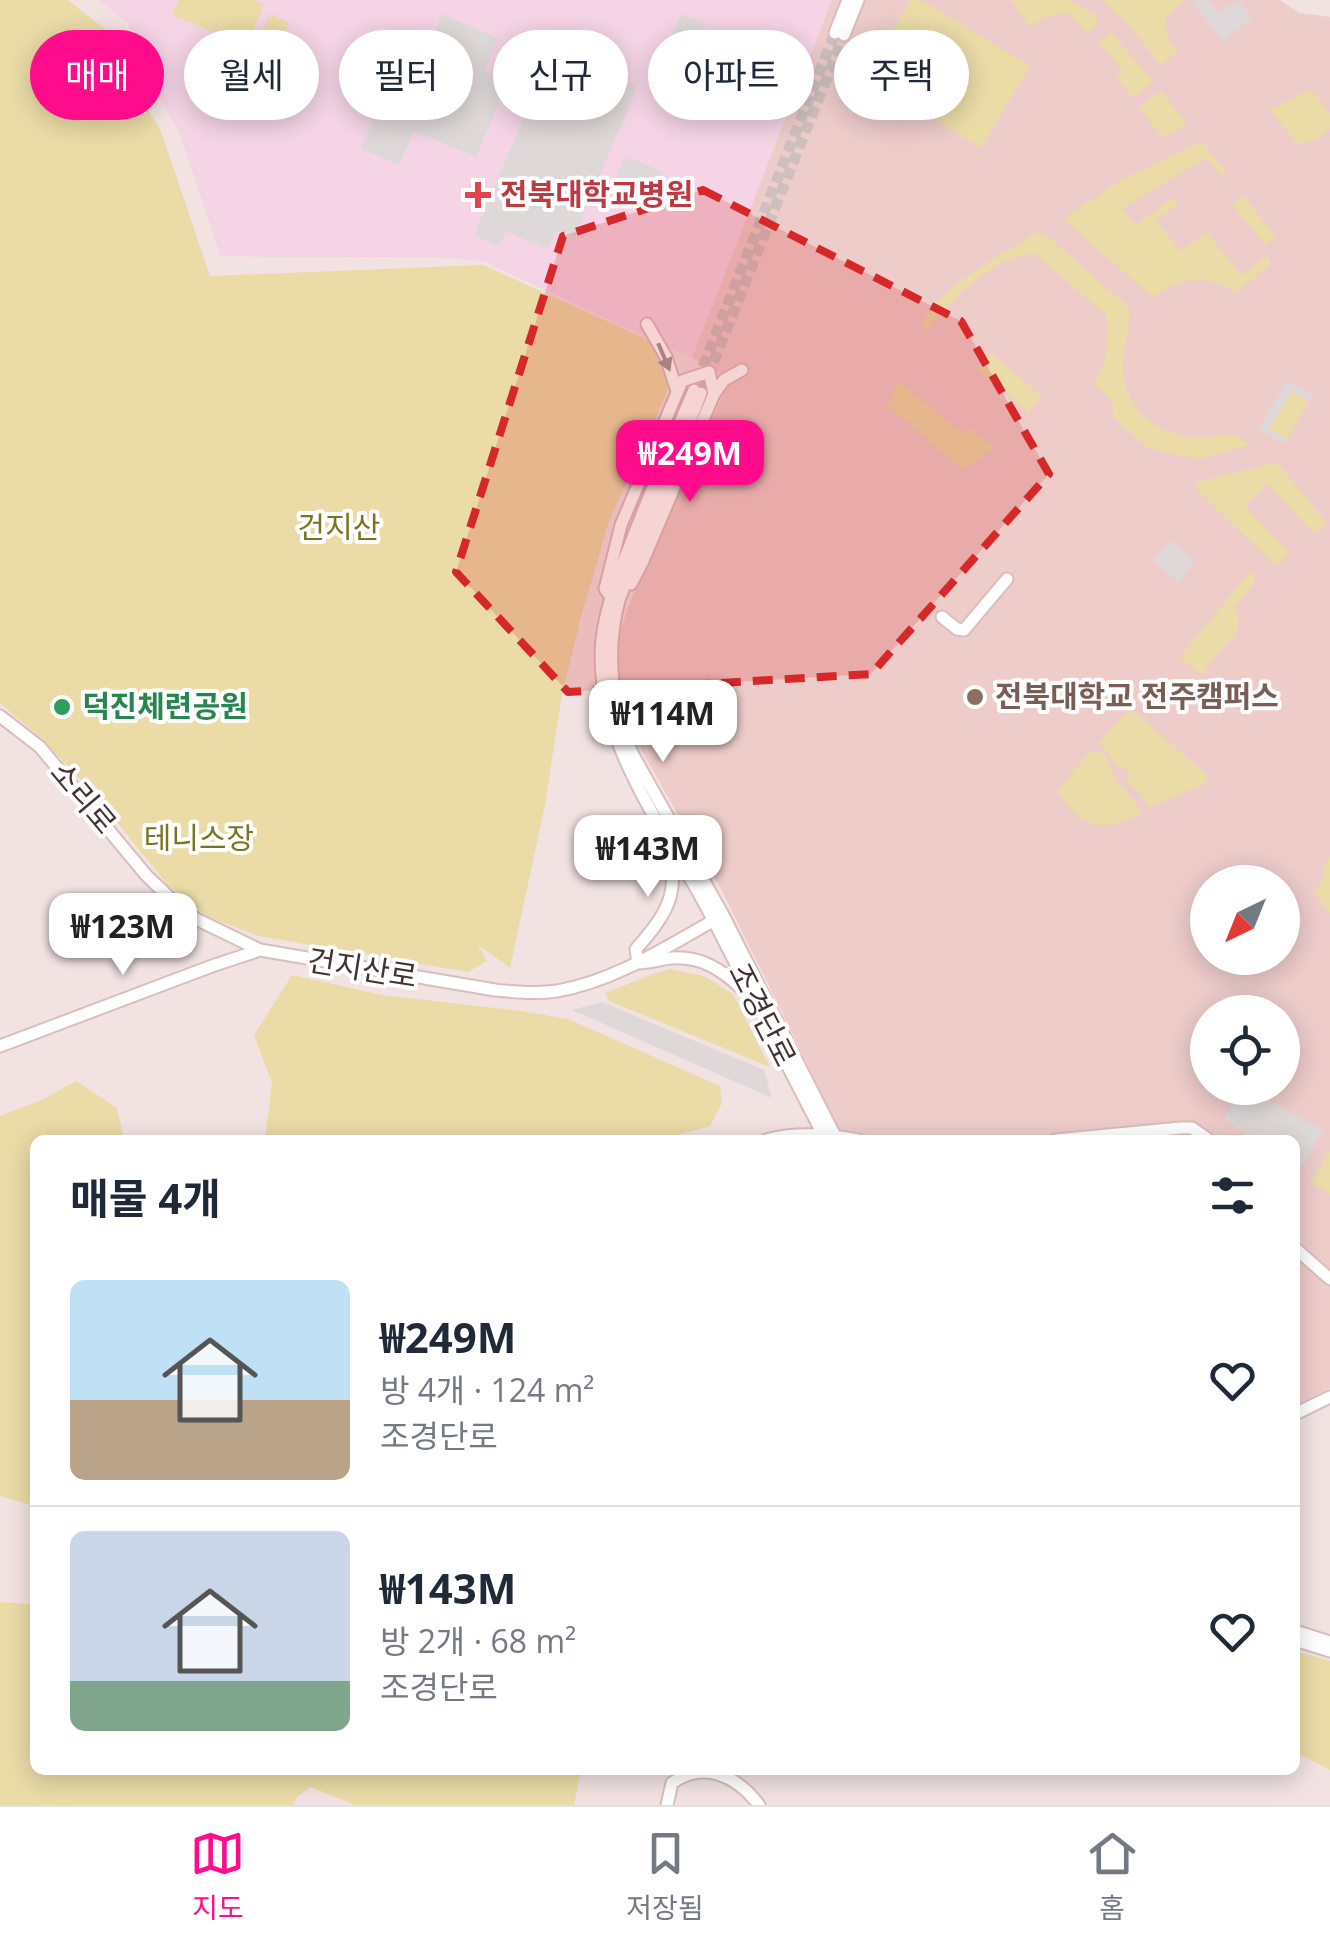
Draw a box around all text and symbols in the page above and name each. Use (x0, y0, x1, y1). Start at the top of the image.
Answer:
chip: 매매 (30, 30, 164, 120)
chip: 월세 (184, 30, 319, 120)
chip: 필터 (339, 30, 473, 120)
chip: 신규 (493, 30, 628, 120)
chip: 아파트 (648, 30, 814, 120)
chip: 주택 (834, 30, 969, 120)
place label: 전북대학교병원 (500, 173, 693, 214)
marker: 전북대학교병원 (465, 182, 491, 208)
one-way arrow (656, 342, 672, 371)
pin: ₩249M (620, 420, 760, 505)
text: ₩249M (638, 431, 742, 474)
park label: 건지산 (298, 506, 380, 547)
place label: 전북대학교 전주캠퍼스 (995, 675, 1279, 716)
pin: ₩114M (593, 680, 733, 765)
place label: 덕진체련공원 (82, 685, 248, 726)
marker: 전북대학교 전주캠퍼스 (964, 686, 986, 708)
text: ₩114M (611, 691, 715, 734)
marker: 덕진체련공원 (51, 696, 73, 718)
street label: 소리로 (42, 752, 126, 842)
pin: ₩143M (578, 815, 718, 900)
park label: 테니스장 (144, 817, 254, 858)
text: ₩143M (596, 826, 700, 869)
north arrow (1190, 865, 1300, 975)
map controls (1190, 865, 1300, 1105)
pin: ₩123M (53, 893, 193, 978)
text: ₩123M (71, 904, 175, 947)
street label: 건지산로 (305, 939, 420, 996)
street label: 조경단로 (720, 956, 807, 1073)
button: locate (1190, 995, 1300, 1105)
icon: filters (1205, 1168, 1260, 1223)
text: 매물 4개 (70, 1169, 221, 1226)
text: ₩249M (380, 1308, 516, 1365)
icon: home (150, 1320, 270, 1440)
icon: heart (1205, 1353, 1260, 1408)
text: 방 4개 · 124 m² (380, 1368, 594, 1411)
text: 조경단로 (380, 1414, 498, 1457)
text: ₩143M (380, 1559, 516, 1616)
icon: home (150, 1571, 270, 1691)
icon: heart (1205, 1604, 1260, 1659)
text: 방 2개 · 68 m² (380, 1619, 576, 1662)
text: 조경단로 (380, 1665, 498, 1708)
tab: 지도 (190, 1826, 245, 1926)
tab: 저장됨 (626, 1826, 704, 1926)
tab: 홈 (1085, 1826, 1140, 1926)

